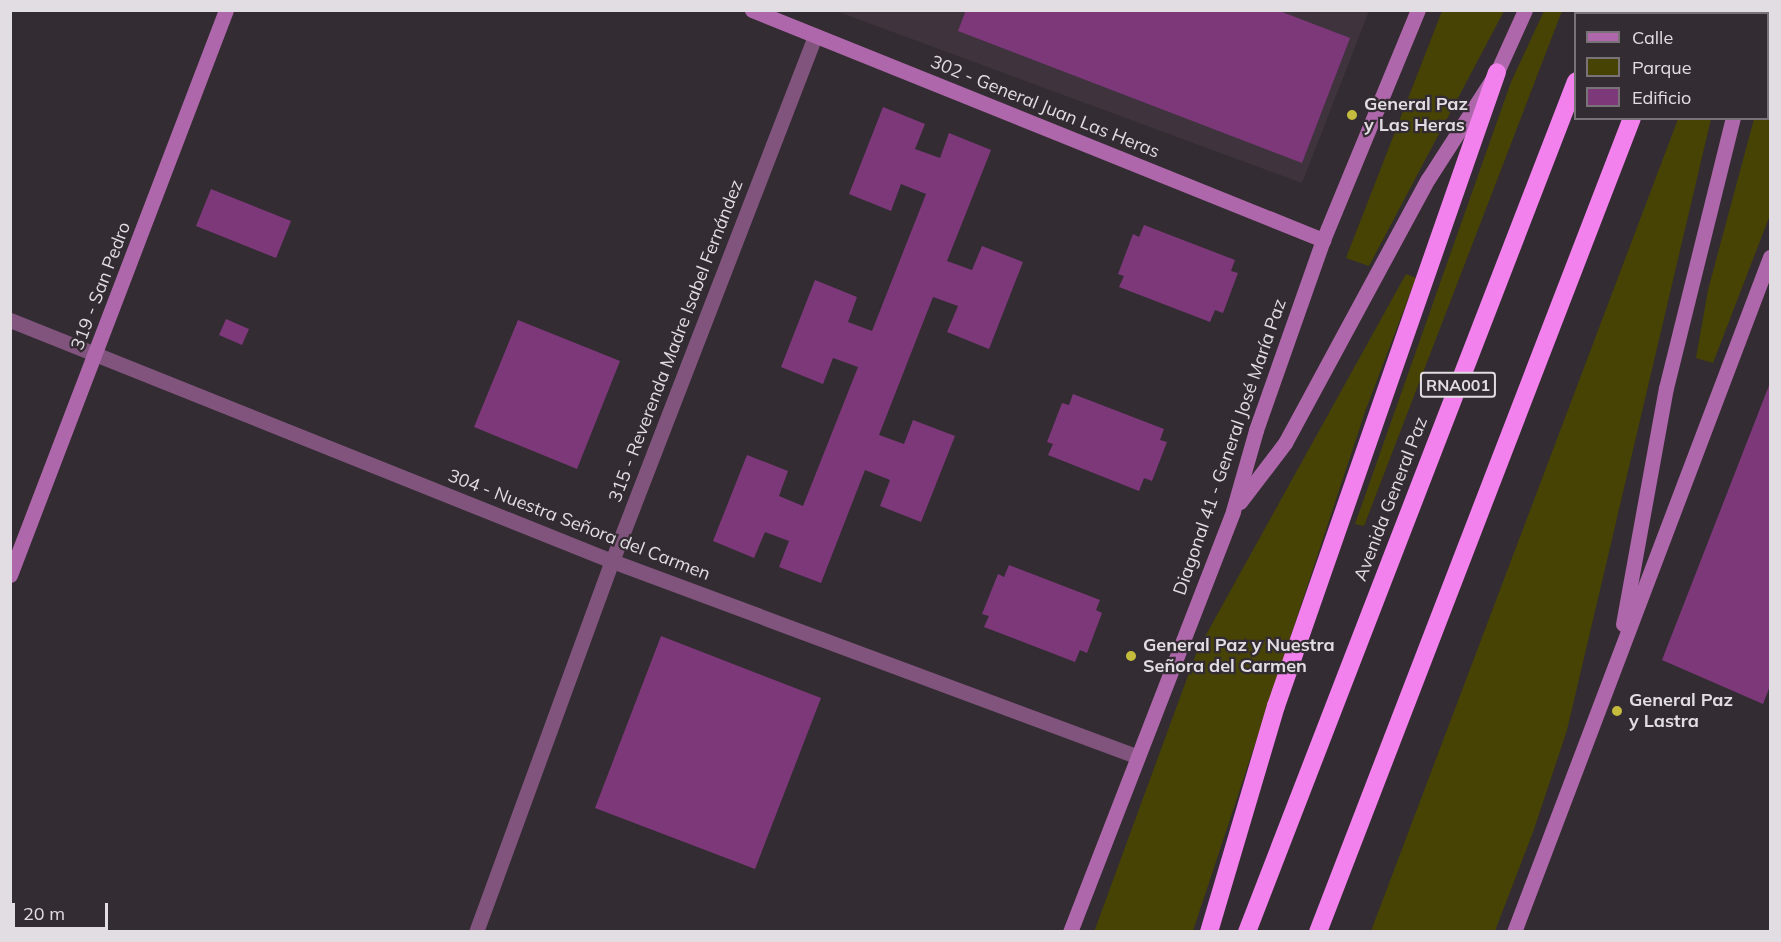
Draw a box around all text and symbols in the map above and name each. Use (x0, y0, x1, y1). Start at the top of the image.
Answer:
legend (1574, 12, 1769, 120)
text: Calle (1632, 26, 1673, 49)
street label: 302 - General Juan Las Heras (927, 51, 1163, 163)
text: Parque (1632, 56, 1691, 79)
text: Edificio (1632, 86, 1691, 109)
place label: General Paz y Las Heras (1364, 94, 1468, 136)
marker: General Paz y Las Heras (1345, 108, 1359, 122)
street label: 315 - Reverenda Madre Isabel Fernández (604, 177, 748, 505)
street label: 319 - San Pedro (67, 219, 135, 353)
street label: Diagonal 41 - General José María Paz (1169, 296, 1291, 598)
road number: RNA001 (1419, 372, 1497, 398)
street label: Avenida General Paz (1350, 414, 1432, 584)
street label: 304 - Nuestra Señora del Carmen (445, 465, 713, 585)
place label: General Paz y Nuestra Señora del Carmen (1143, 635, 1335, 678)
marker: General Paz y Nuestra Señora del Carmen (1124, 649, 1138, 663)
place label: General Paz y Lastra (1629, 690, 1733, 732)
marker: General Paz y Lastra (1610, 704, 1624, 718)
scale bar (15, 891, 111, 929)
text: 20 m (23, 902, 65, 925)

